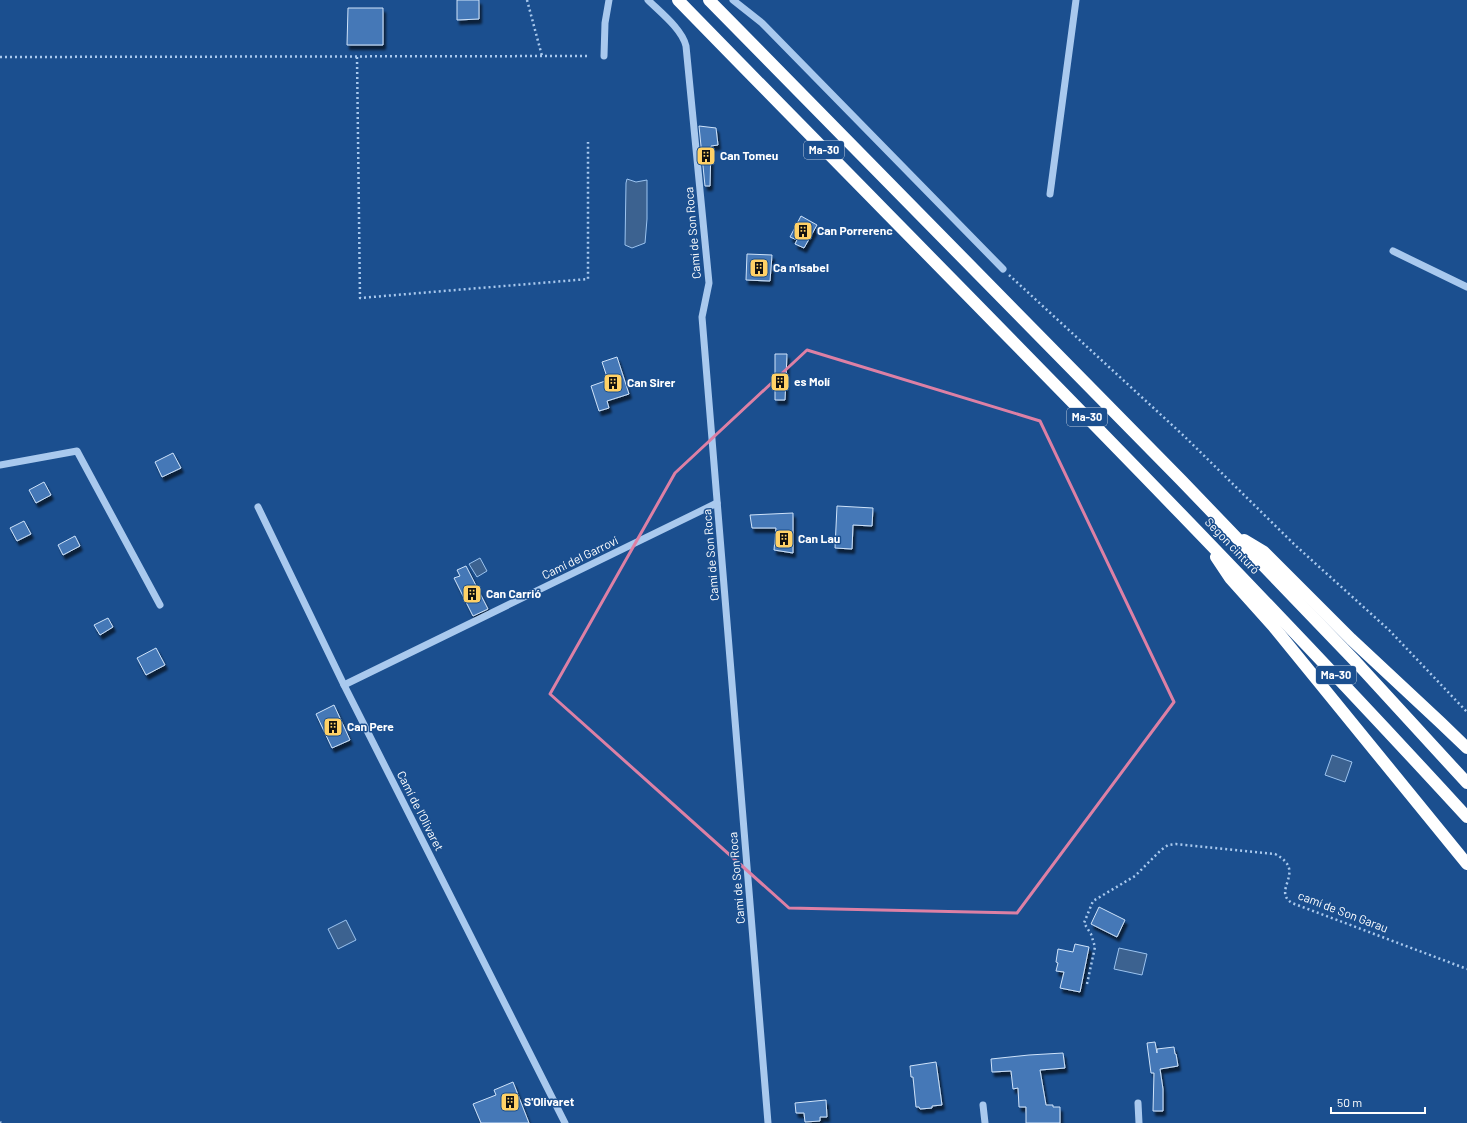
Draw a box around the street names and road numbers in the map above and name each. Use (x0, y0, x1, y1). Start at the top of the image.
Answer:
road number: Ma-30 (804, 141, 844, 159)
street label: Camí de Son Roca (681, 187, 703, 280)
road number: Ma-30 (1067, 408, 1107, 426)
street label: Camí de Son Roca (699, 509, 721, 602)
street label: Segon cinturó (1202, 514, 1263, 576)
street label: Camí del Garroví (539, 532, 620, 582)
road number: Ma-30 (1316, 666, 1356, 684)
street label: Camí de l'Olivaret (395, 768, 447, 853)
street label: Camí de Son Roca (725, 832, 747, 925)
street label: camí de Son Garau (1296, 887, 1390, 935)

